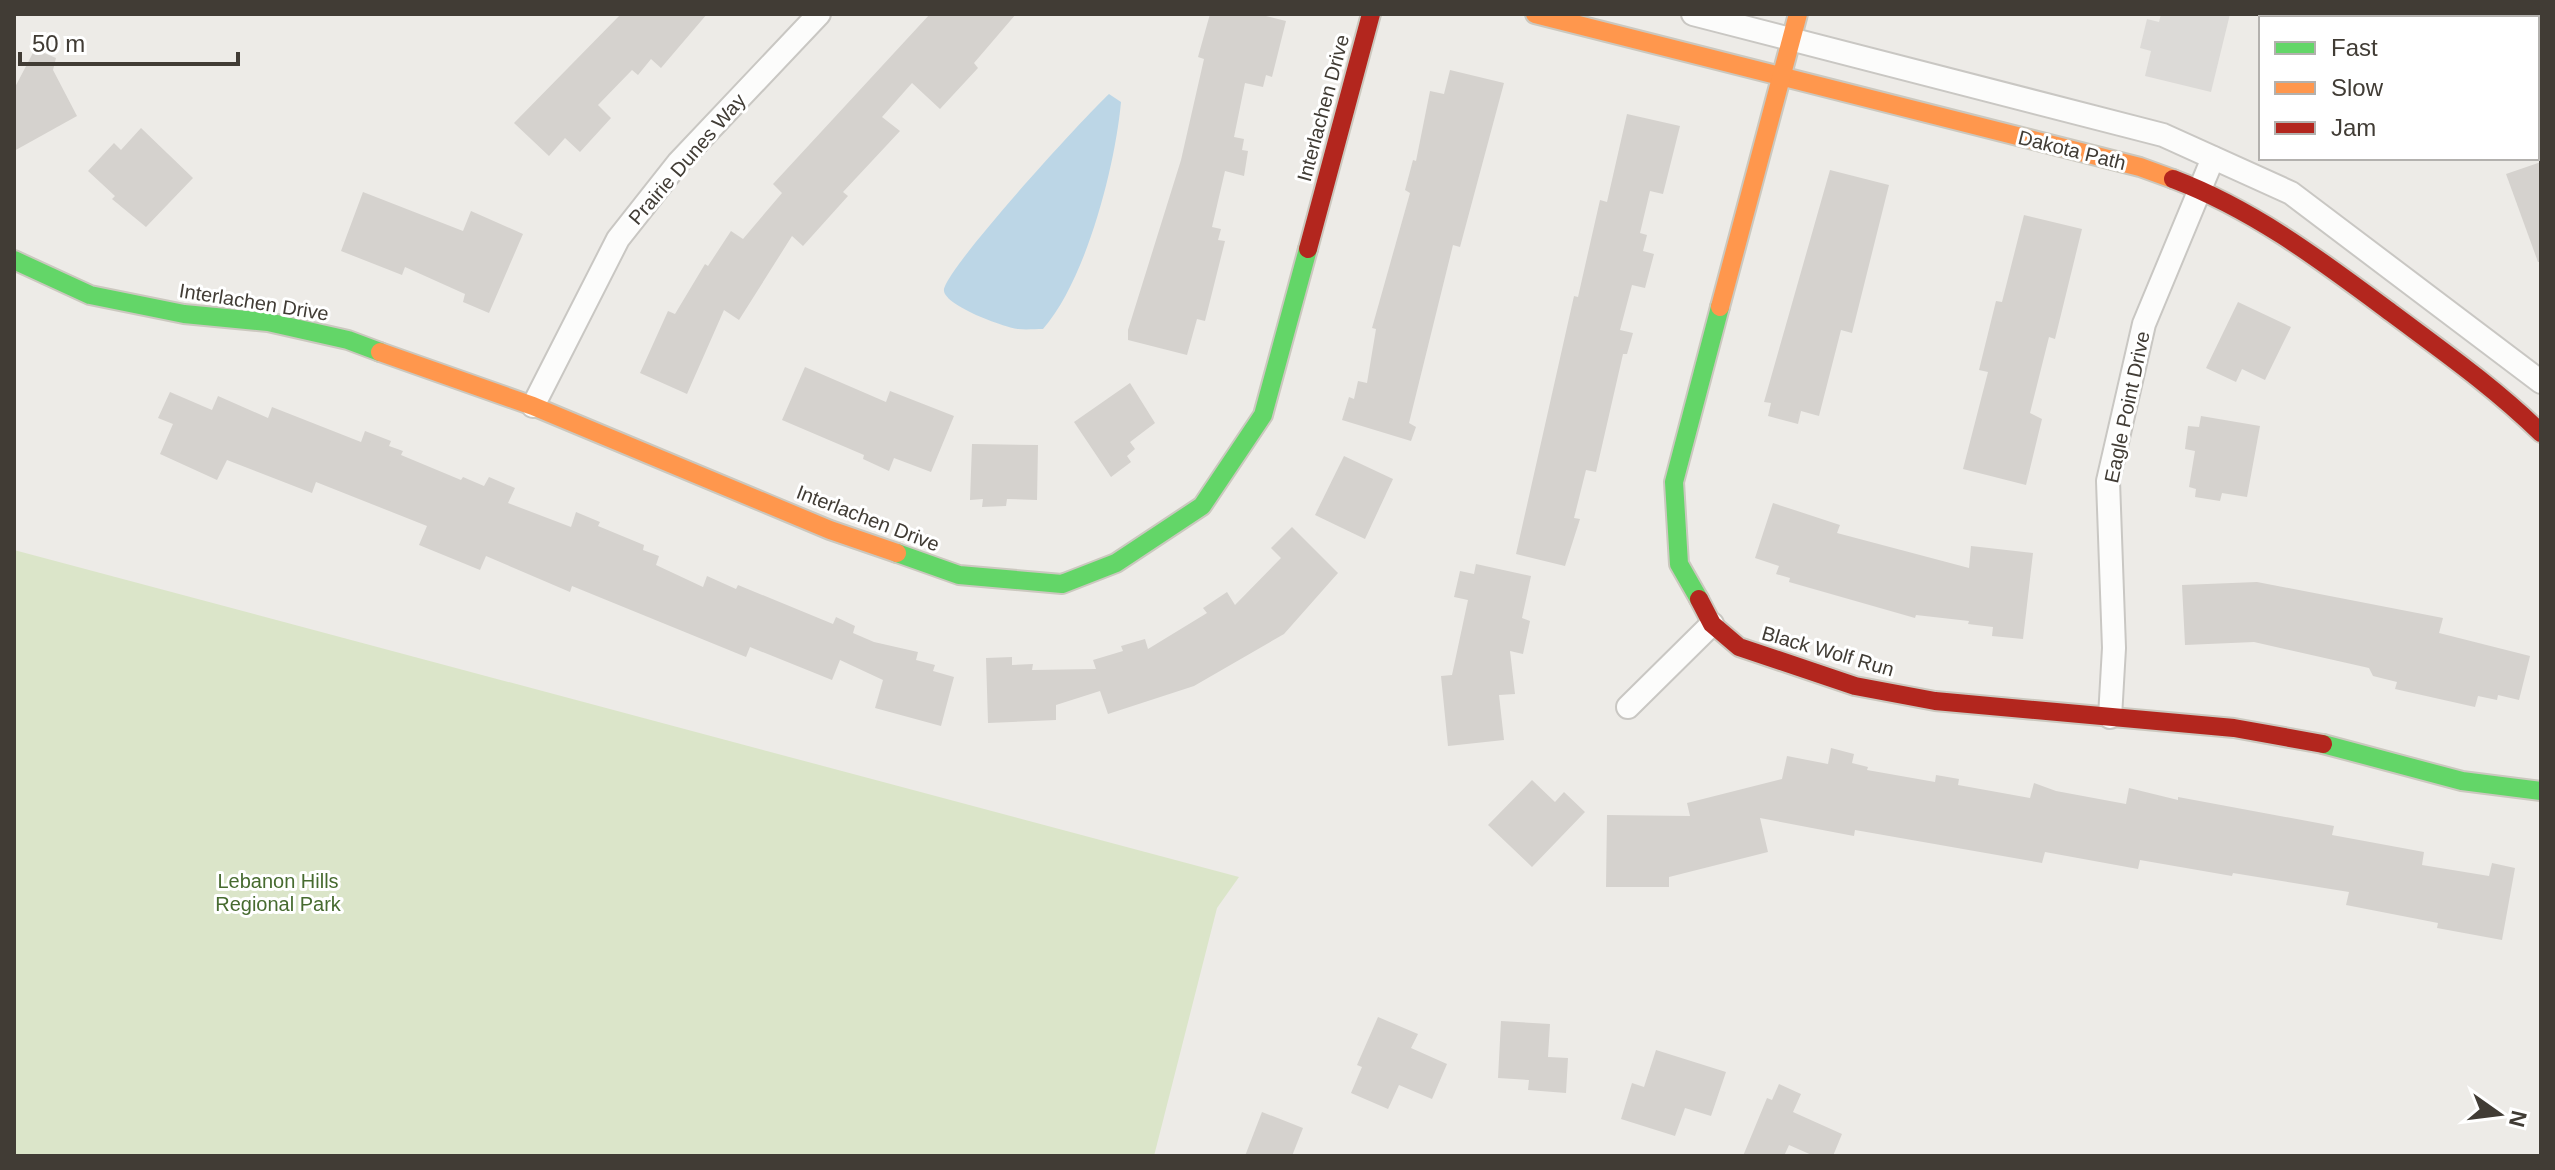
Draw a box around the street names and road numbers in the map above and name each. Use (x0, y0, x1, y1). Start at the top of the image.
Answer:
street label: Interlachen Drive (1293, 32, 1353, 184)
street label: Prairie Dunes Way (624, 89, 750, 229)
street label: Dakota Path (2016, 126, 2128, 174)
street label: Interlachen Drive (178, 279, 330, 325)
street label: Eagle Point Drive (2100, 329, 2154, 485)
street label: Interlachen Drive (793, 481, 943, 555)
street label: Black Wolf Run (1759, 622, 1897, 680)

